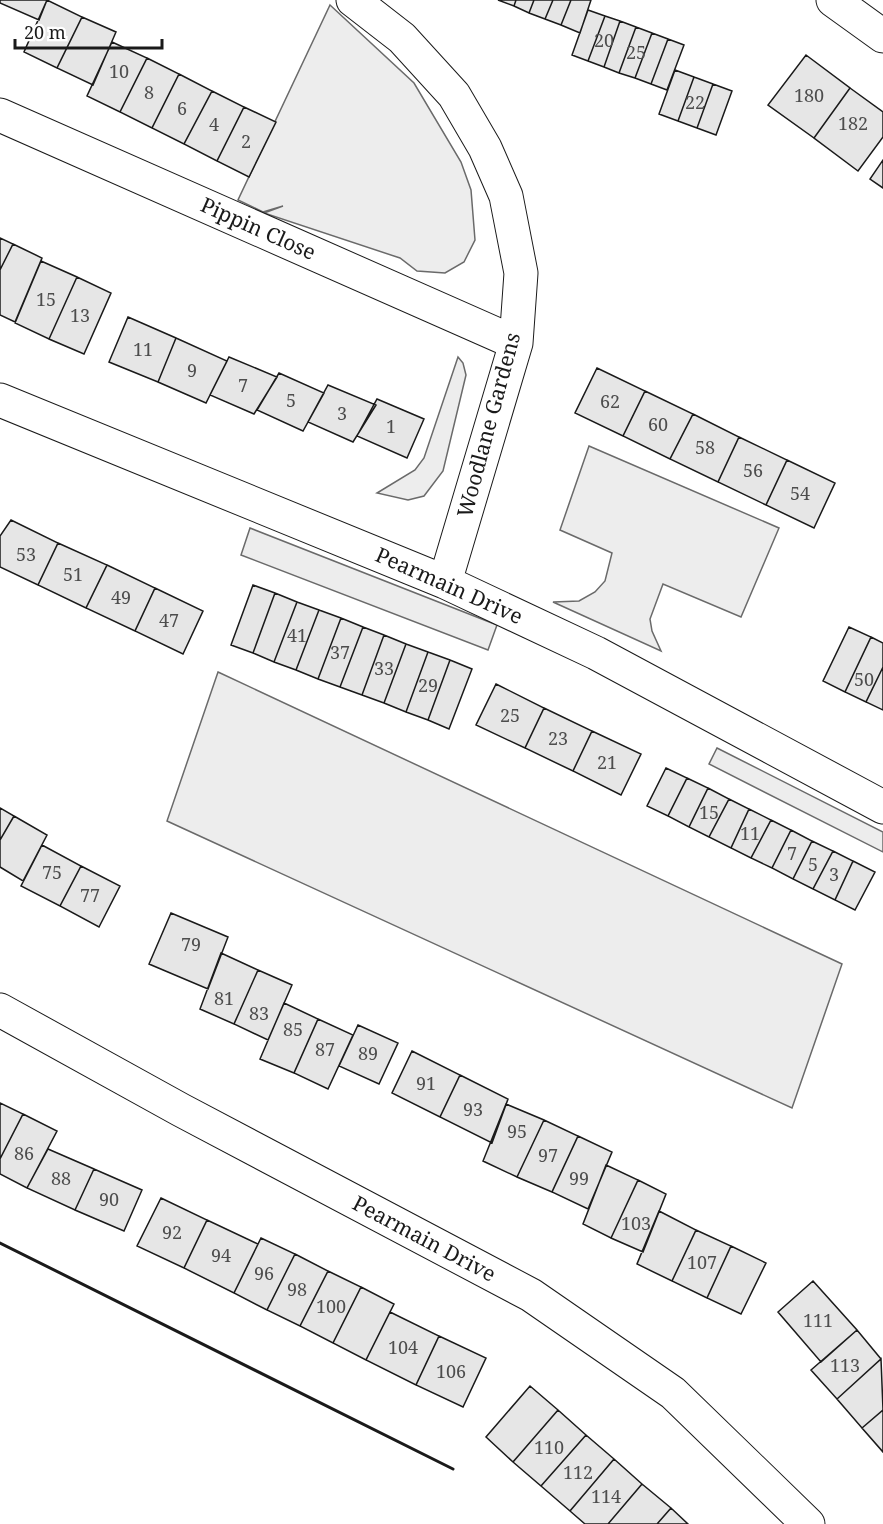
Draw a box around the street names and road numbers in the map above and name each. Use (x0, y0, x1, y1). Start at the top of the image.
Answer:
street label: Pippin Close (196, 190, 320, 266)
street label: Woodlane Gardens (450, 329, 526, 520)
street label: Pearmain Drive (371, 540, 527, 630)
street label: Pearmain Drive (348, 1189, 501, 1288)

